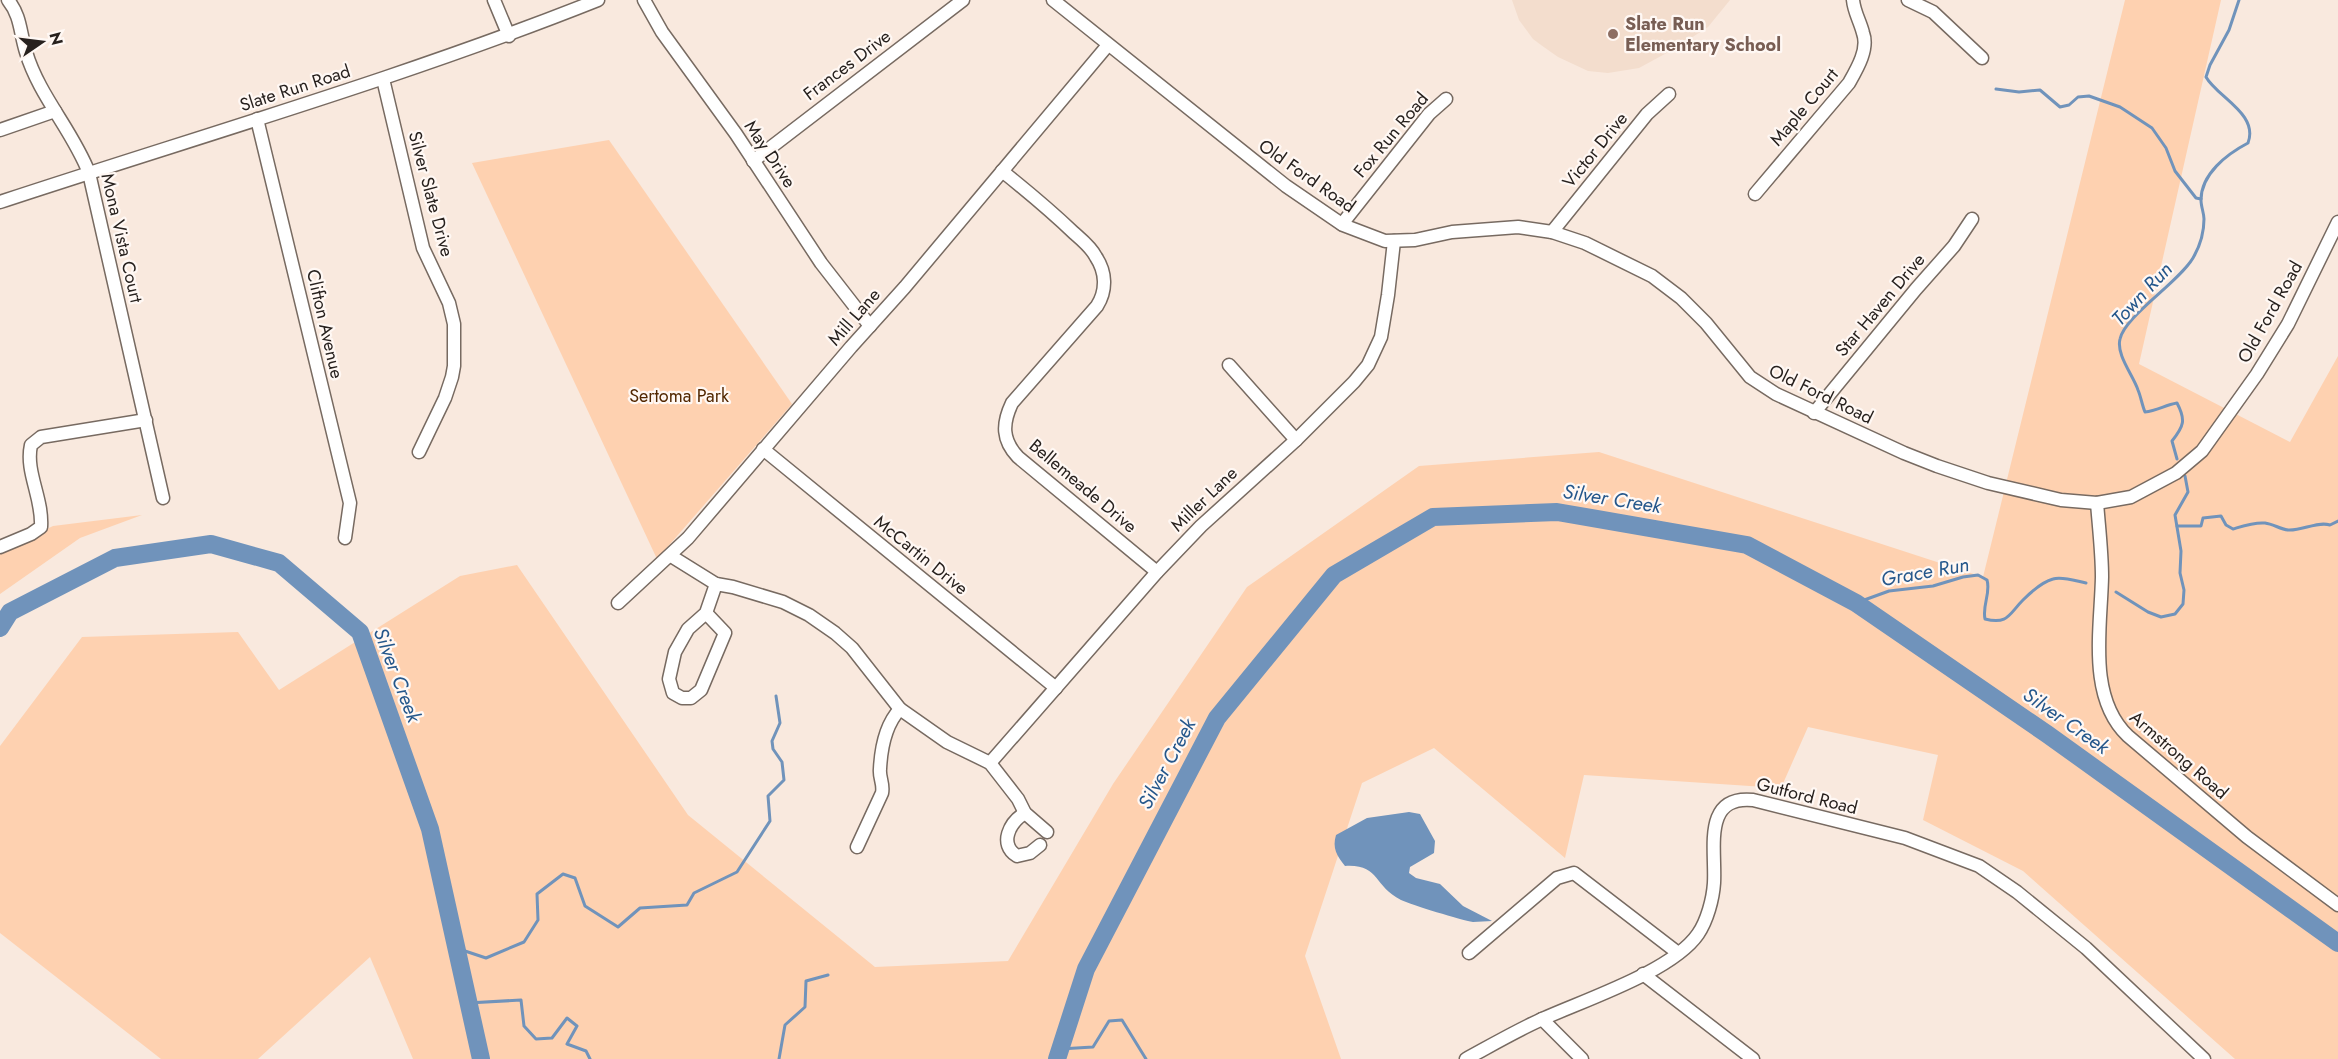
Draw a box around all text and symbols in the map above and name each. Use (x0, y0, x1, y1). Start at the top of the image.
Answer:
place label: Slate Run Elementary School (1625, 11, 1781, 58)
north arrow (12, 12, 72, 72)
street label: Frances Drive (798, 23, 896, 107)
marker: Slate Run Elementary School (1606, 27, 1620, 41)
text: N (43, 30, 69, 47)
street label: Slate Run Road (236, 58, 354, 118)
street label: Maple Court (1764, 62, 1845, 152)
street label: Fox Run Road (1348, 87, 1434, 183)
street label: Victor Drive (1556, 106, 1634, 194)
street label: May Drive (738, 115, 802, 193)
street label: Silver Slate Drive (402, 128, 460, 260)
street label: Old Ford Road (1253, 133, 1361, 219)
street label: Mona Vista Court (94, 171, 150, 306)
street label: Star Haven Drive (1829, 248, 1931, 362)
water label: Town Run (2105, 256, 2179, 332)
street label: Old Ford Road (2231, 256, 2309, 368)
street label: Clifton Avenue (300, 267, 350, 381)
street label: Mill Lane (822, 283, 886, 351)
street label: Old Ford Road (1765, 358, 1877, 430)
park label: Sertoma Park (629, 383, 729, 409)
street label: Bellemeade Drive (1023, 433, 1143, 539)
street label: Miller Lane (1165, 461, 1243, 537)
water label: Silver Creek (1561, 477, 1665, 521)
street label: McCartin Drive (868, 509, 974, 601)
water label: Grace Run (1879, 550, 1971, 594)
water label: Silver Creek (366, 623, 429, 728)
water label: Silver Creek (2017, 681, 2116, 762)
street label: Armstrong Road (2124, 705, 2234, 805)
water label: Silver Creek (1131, 712, 1204, 815)
street label: Gutford Road (1754, 771, 1860, 821)

